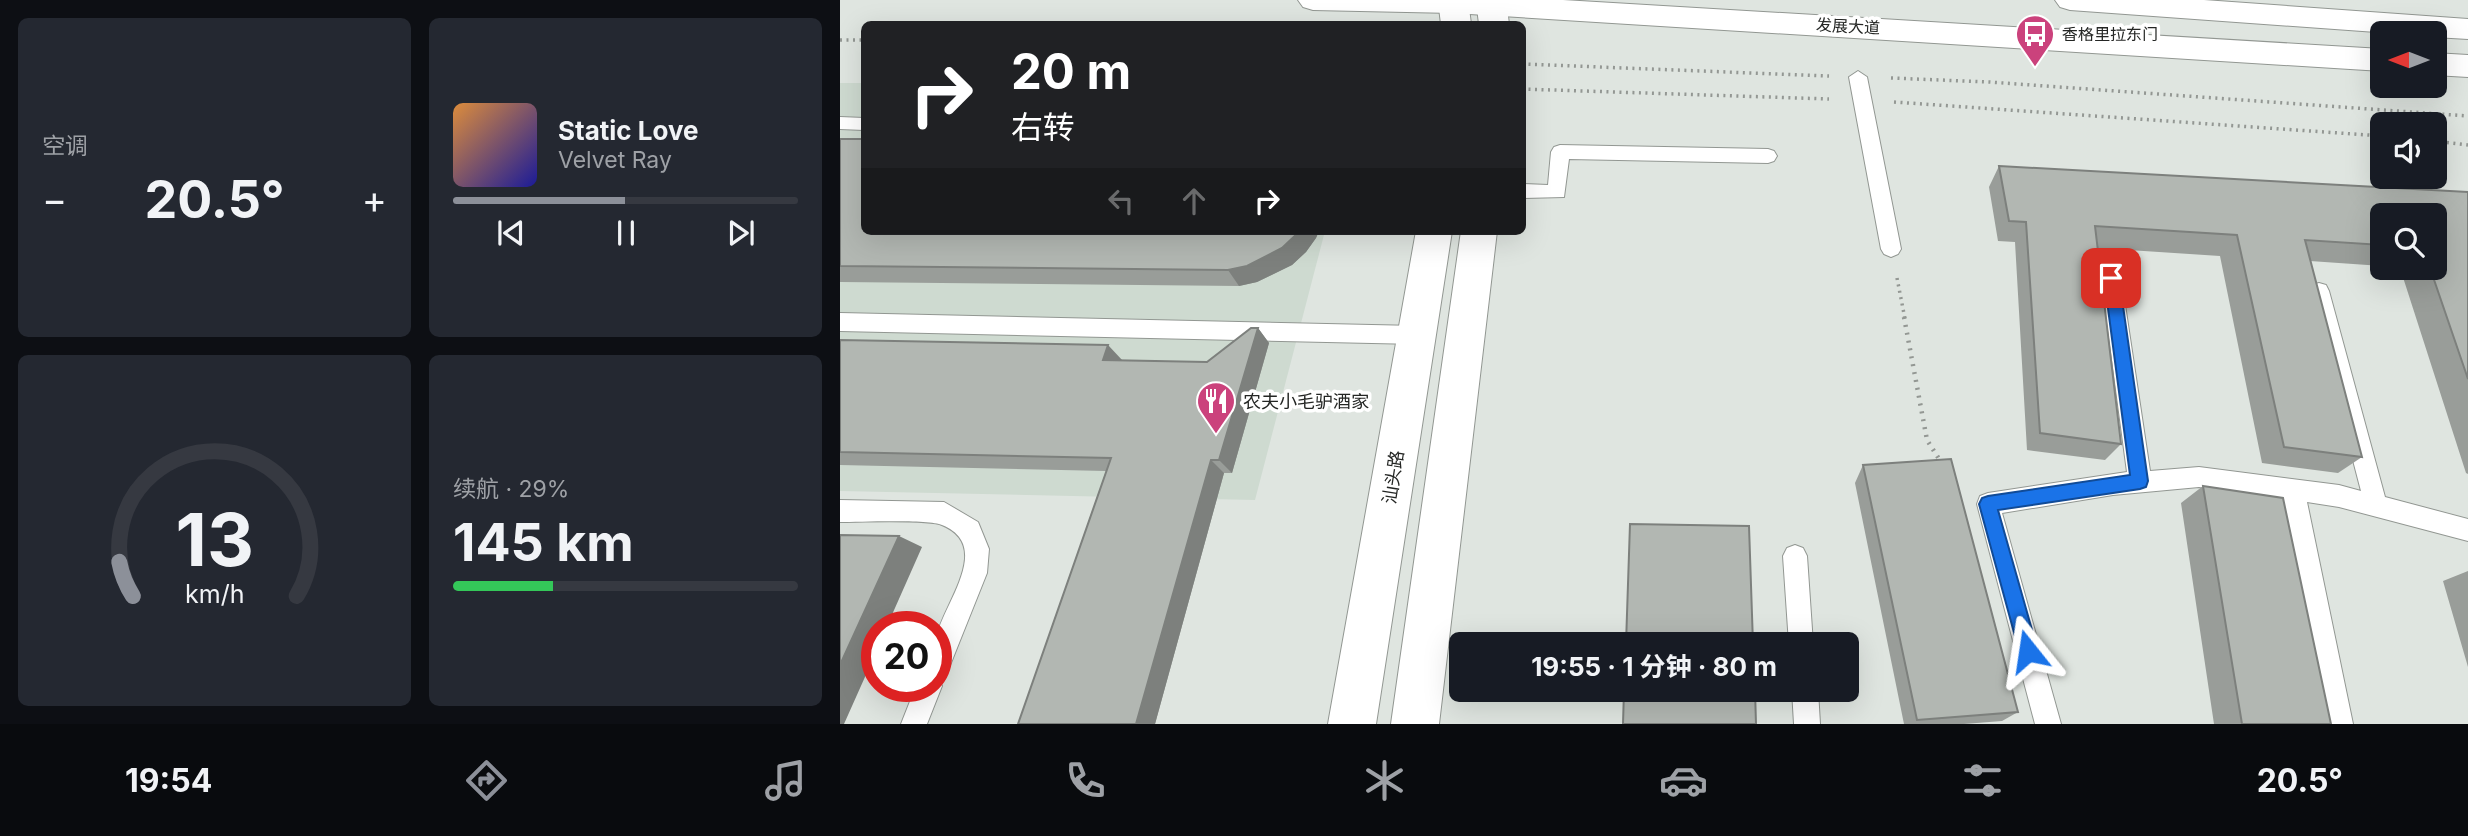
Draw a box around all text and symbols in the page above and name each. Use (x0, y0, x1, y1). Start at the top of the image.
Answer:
bus stop icon: 香格里拉东门 (2014, 13, 2056, 68)
street label: 发展大道 (1816, 14, 1880, 38)
north arrow (2370, 21, 2446, 98)
map controls (2370, 21, 2447, 280)
place label: 香格里拉东门 (2062, 24, 2158, 44)
text: 20 m (1011, 42, 1131, 101)
icon: right (896, 49, 987, 140)
text: 右转 (1011, 108, 1075, 147)
button: sound (2370, 112, 2447, 189)
text: Static Love (558, 115, 699, 146)
text: 空调 (42, 132, 88, 160)
text: Velvet Ray (558, 146, 672, 174)
text: 20.5° (144, 168, 285, 231)
text: − (42, 176, 67, 222)
text: + (362, 176, 387, 222)
icon: left (1102, 182, 1140, 220)
icon: ahead (1175, 182, 1213, 220)
icon: right (1248, 182, 1286, 220)
button: search (2370, 203, 2447, 280)
icon: previous (492, 214, 530, 252)
icon: pause (607, 214, 645, 252)
icon: next (722, 214, 760, 252)
pin (2081, 248, 2141, 308)
icon: arrive (2092, 259, 2130, 297)
restaurant icon: 农夫小毛驴酒家 (1195, 380, 1237, 435)
place label: 农夫小毛驴酒家 (1243, 391, 1369, 412)
street label: 汕头路 (1378, 449, 1408, 505)
text: 续航 · 29% (453, 475, 569, 503)
text: 13 (175, 496, 254, 585)
text: 145 km (453, 511, 634, 574)
text: km/h (185, 579, 244, 609)
speed limit sign: 20 (861, 611, 952, 702)
position arrow (1991, 614, 2065, 688)
text: 19:55 · 1 分钟 · 80 m (1531, 651, 1777, 682)
icon: directions (462, 756, 511, 805)
icon: music (761, 756, 810, 805)
icon: phone (1061, 756, 1110, 805)
icon: climate (1360, 756, 1409, 805)
icon: car (1659, 756, 1708, 805)
icon: filters (1958, 756, 2007, 805)
text: 19:54 (125, 761, 212, 800)
text: 20.5° (2257, 761, 2343, 800)

